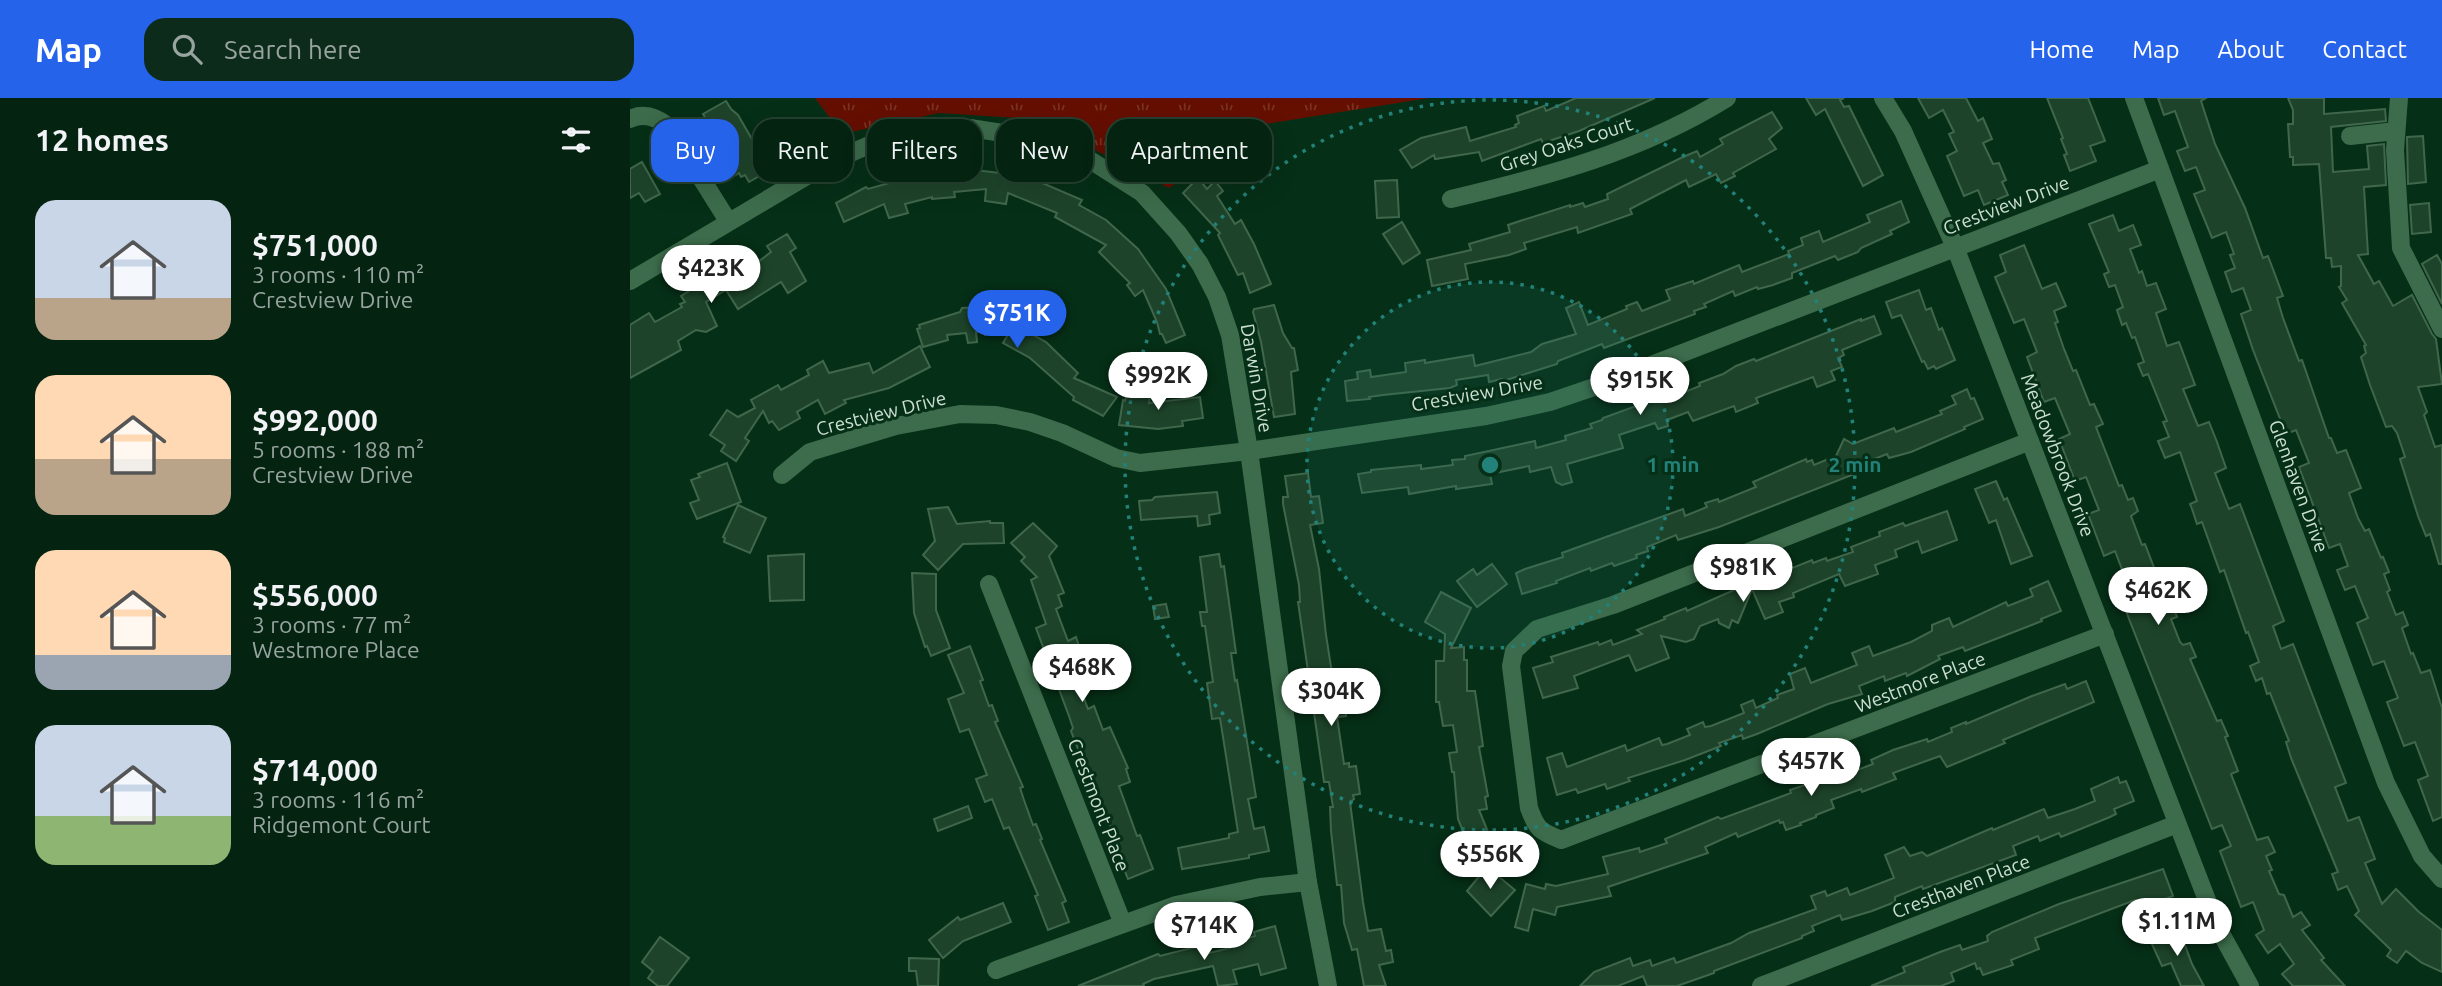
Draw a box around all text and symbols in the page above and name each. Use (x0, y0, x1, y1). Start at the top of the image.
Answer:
search box (144, 18, 634, 81)
icon: search (168, 30, 206, 68)
text: Map (35, 31, 102, 68)
text: Search here (224, 35, 362, 64)
text: Home (2029, 36, 2094, 63)
text: Map (2132, 36, 2179, 63)
text: About (2217, 36, 2284, 63)
text: Contact (2322, 36, 2407, 63)
street label: Grey Oaks Court (1497, 112, 1636, 176)
chip: Buy (651, 119, 739, 182)
chip: Rent (753, 119, 853, 182)
chip: Filters (867, 119, 982, 182)
chip: New (996, 119, 1093, 182)
chip: Apartment (1107, 119, 1272, 182)
icon: filters (557, 121, 595, 159)
text: 12 homes (35, 123, 169, 157)
street label: Crestview Drive (1940, 171, 2072, 239)
icon: home (91, 228, 175, 312)
text: $751,000 (252, 228, 378, 262)
pin: $423K (662, 246, 760, 305)
text: $423K (677, 255, 745, 280)
text: 3 rooms · 110 m² (252, 262, 424, 287)
text: Crestview Drive (252, 287, 414, 312)
pin: $751K (968, 290, 1066, 350)
text: $751K (983, 300, 1051, 325)
street label: Darwin Drive (1237, 322, 1277, 434)
pin: $992K (1109, 352, 1207, 412)
pin: $915K (1591, 358, 1689, 417)
text: $992K (1124, 362, 1192, 387)
text: $915K (1606, 367, 1674, 392)
street label: Meadowbrook Drive (2017, 370, 2099, 540)
street label: Crestview Drive (1409, 371, 1545, 415)
street label: Crestview Drive (814, 386, 948, 440)
icon: home (91, 403, 175, 487)
text: $992,000 (252, 403, 378, 437)
street label: Glenhaven Drive (2265, 417, 2333, 555)
text: 5 rooms · 188 m² (252, 437, 424, 462)
text: 1 min (1646, 452, 1700, 476)
text: 2 min (1828, 452, 1882, 476)
centre of rings (1478, 453, 1502, 477)
text: Crestview Drive (252, 462, 414, 487)
pin: $981K (1694, 545, 1792, 604)
text: $981K (1709, 554, 1777, 579)
pin: $462K (2109, 568, 2207, 627)
text: $462K (2124, 577, 2192, 602)
icon: home (91, 578, 175, 662)
text: $556,000 (252, 578, 378, 612)
text: 3 rooms · 77 m² (252, 612, 411, 637)
text: Westmore Place (252, 637, 420, 662)
pin: $468K (1033, 644, 1131, 704)
street label: Westmore Place (1851, 647, 1989, 717)
text: $468K (1048, 654, 1116, 679)
pin: $304K (1282, 668, 1380, 728)
text: $304K (1297, 678, 1365, 703)
street label: Crestmont Place (1064, 735, 1134, 875)
pin: $457K (1762, 738, 1860, 798)
text: $457K (1777, 748, 1845, 773)
icon: home (91, 753, 175, 837)
text: $714,000 (252, 753, 378, 787)
text: 3 rooms · 116 m² (252, 787, 424, 812)
text: Ridgemont Court (252, 812, 430, 837)
pin: $556K (1441, 832, 1539, 891)
text: $556K (1456, 841, 1524, 866)
street label: Cresthaven Place (1889, 850, 2033, 922)
pin: $1.11M (2120, 898, 2234, 958)
pin: $714K (1155, 902, 1253, 962)
text: $1.11M (2138, 908, 2216, 933)
text: $714K (1170, 912, 1238, 937)

